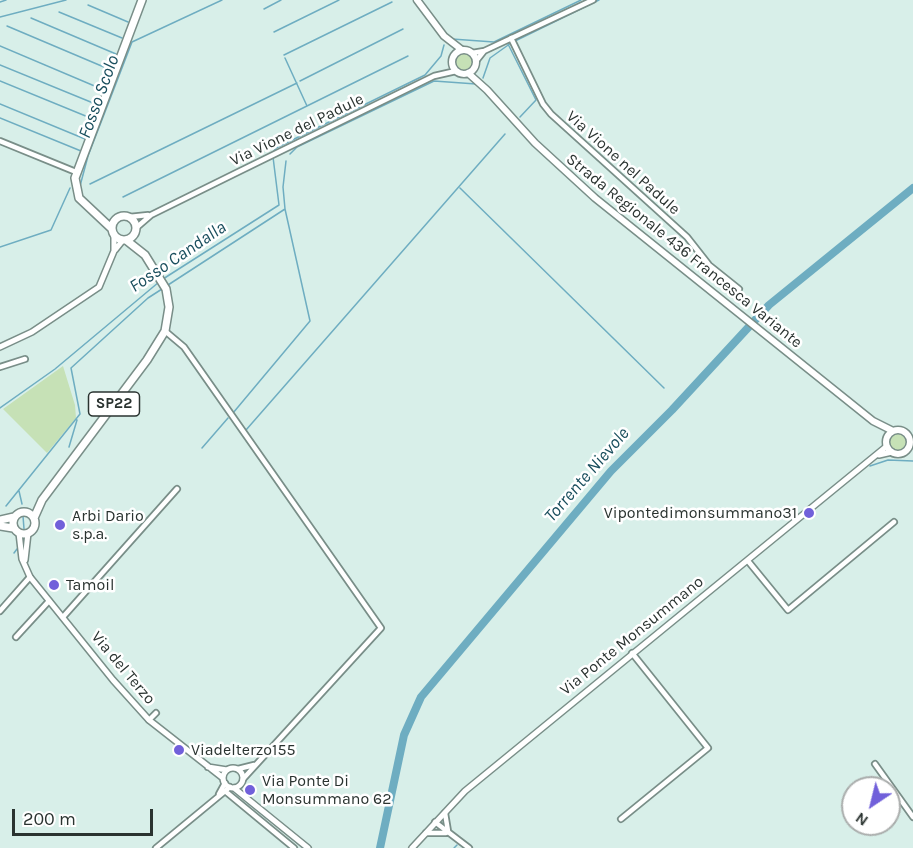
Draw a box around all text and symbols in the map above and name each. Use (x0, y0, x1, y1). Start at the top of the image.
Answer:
water label: Fosso Scolo (74, 52, 124, 142)
street label: Via Vione del Padule (227, 89, 367, 171)
street label: Via Vione nel Padule (562, 107, 684, 219)
street label: Strada Regionale 436 Francesca Variante (562, 150, 806, 352)
water label: Fosso Candalla (125, 217, 231, 297)
road number: SP22 (88, 392, 140, 416)
water label: Torrente Nievole (540, 423, 634, 527)
place label: Vipontedimonsummano31 (604, 503, 797, 523)
place label: Arbi Dario s.p.a. (72, 506, 144, 544)
marker: Vipontedimonsummano31 (802, 506, 816, 520)
marker: Arbi Dario s.p.a. (53, 518, 67, 532)
street label: Via Ponte Monsummano (556, 572, 708, 700)
place label: Tamoil (66, 575, 114, 595)
marker: Tamoil (47, 578, 61, 592)
street label: Via del Terzo (87, 628, 159, 708)
place label: Viadelterzo155 (191, 740, 295, 760)
marker: Viadelterzo155 (172, 743, 186, 757)
place label: Via Ponte Di Monsummano 62 (262, 771, 391, 809)
north arrow (841, 776, 901, 836)
marker: Via Ponte Di Monsummano 62 (243, 783, 257, 797)
scale bar (15, 797, 156, 835)
text: 200 m (23, 808, 76, 830)
text: N (851, 808, 872, 831)

